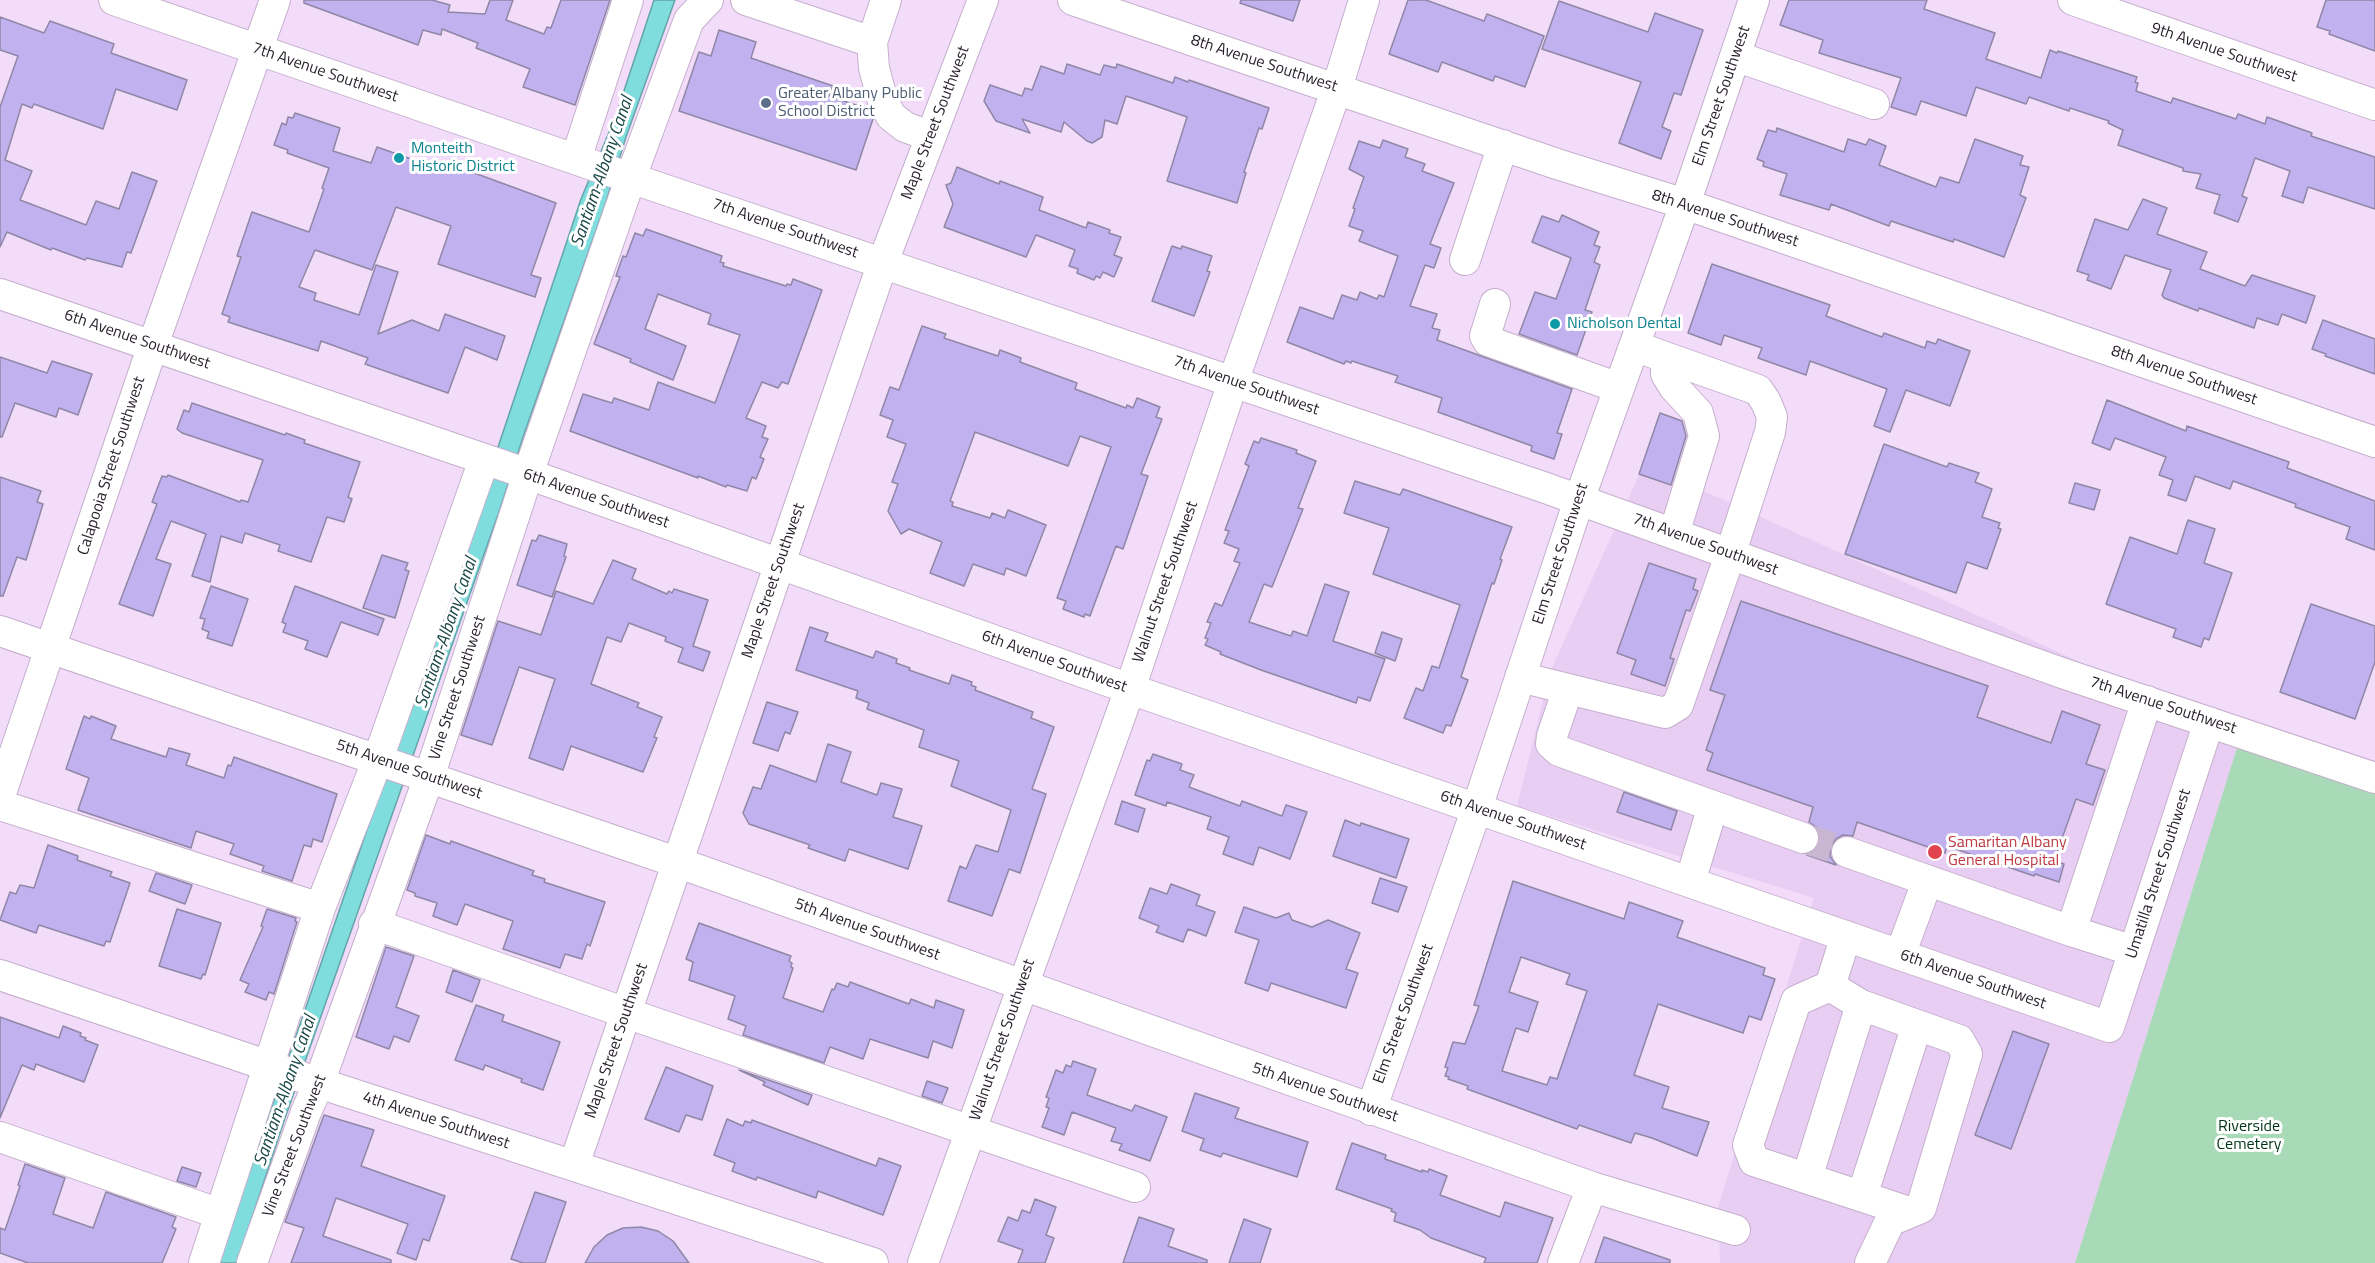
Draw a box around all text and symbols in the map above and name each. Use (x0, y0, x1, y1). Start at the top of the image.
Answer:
street label: 9th Avenue Southwest (2148, 19, 2300, 87)
street label: Elm Street Southwest (1689, 23, 1755, 169)
street label: 8th Avenue Southwest (1188, 31, 1340, 97)
street label: 7th Avenue Southwest (249, 39, 401, 107)
street label: Maple Street Southwest (898, 43, 974, 203)
place label: Greater Albany Public School District (778, 84, 922, 122)
water label: Santiam-Albany Canal (567, 94, 639, 250)
marker: Greater Albany Public School District (759, 96, 773, 110)
place label: Monteith Historic District (411, 139, 515, 177)
marker: Monteith Historic District (392, 151, 406, 165)
street label: 8th Avenue Southwest (1649, 186, 1801, 252)
street label: 7th Avenue Southwest (709, 195, 861, 263)
street label: 6th Avenue Southwest (61, 306, 213, 374)
place label: Nicholson Dental (1567, 314, 1681, 334)
marker: Nicholson Dental (1548, 317, 1562, 331)
street label: 8th Avenue Southwest (2108, 342, 2260, 410)
street label: 7th Avenue Southwest (1170, 352, 1322, 420)
street label: Calapooia Street Southwest (74, 374, 150, 558)
street label: 6th Avenue Southwest (520, 465, 672, 533)
street label: Elm Street Southwest (1529, 481, 1593, 627)
street label: Walnut Street Southwest (1129, 499, 1203, 665)
street label: Maple Street Southwest (738, 501, 810, 661)
street label: 7th Avenue Southwest (1630, 510, 1780, 580)
water label: Santiam-Albany Canal (411, 555, 483, 711)
street label: Vine Street Southwest (426, 613, 490, 763)
street label: 6th Avenue Southwest (979, 627, 1129, 697)
street label: 7th Avenue Southwest (2087, 673, 2239, 739)
street label: 5th Avenue Southwest (333, 736, 485, 804)
street label: 6th Avenue Southwest (1437, 787, 1589, 855)
street label: Umatilla Street Southwest (2122, 787, 2196, 961)
place label: Samaritan Albany General Hospital (1948, 833, 2067, 871)
marker: Samaritan Albany General Hospital (1926, 843, 1944, 861)
street label: 5th Avenue Southwest (792, 895, 942, 965)
street label: Elm Street Southwest (1370, 942, 1438, 1086)
street label: 6th Avenue Southwest (1897, 946, 2049, 1014)
street label: Walnut Street Southwest (966, 957, 1040, 1123)
street label: Maple Street Southwest (581, 961, 653, 1121)
water label: Santiam-Albany Canal (250, 1013, 322, 1169)
street label: 5th Avenue Southwest (1249, 1059, 1401, 1127)
street label: Vine Street Southwest (259, 1072, 331, 1220)
street label: 4th Avenue Southwest (360, 1088, 512, 1154)
park label: Riverside Cemetery (2217, 1117, 2281, 1155)

